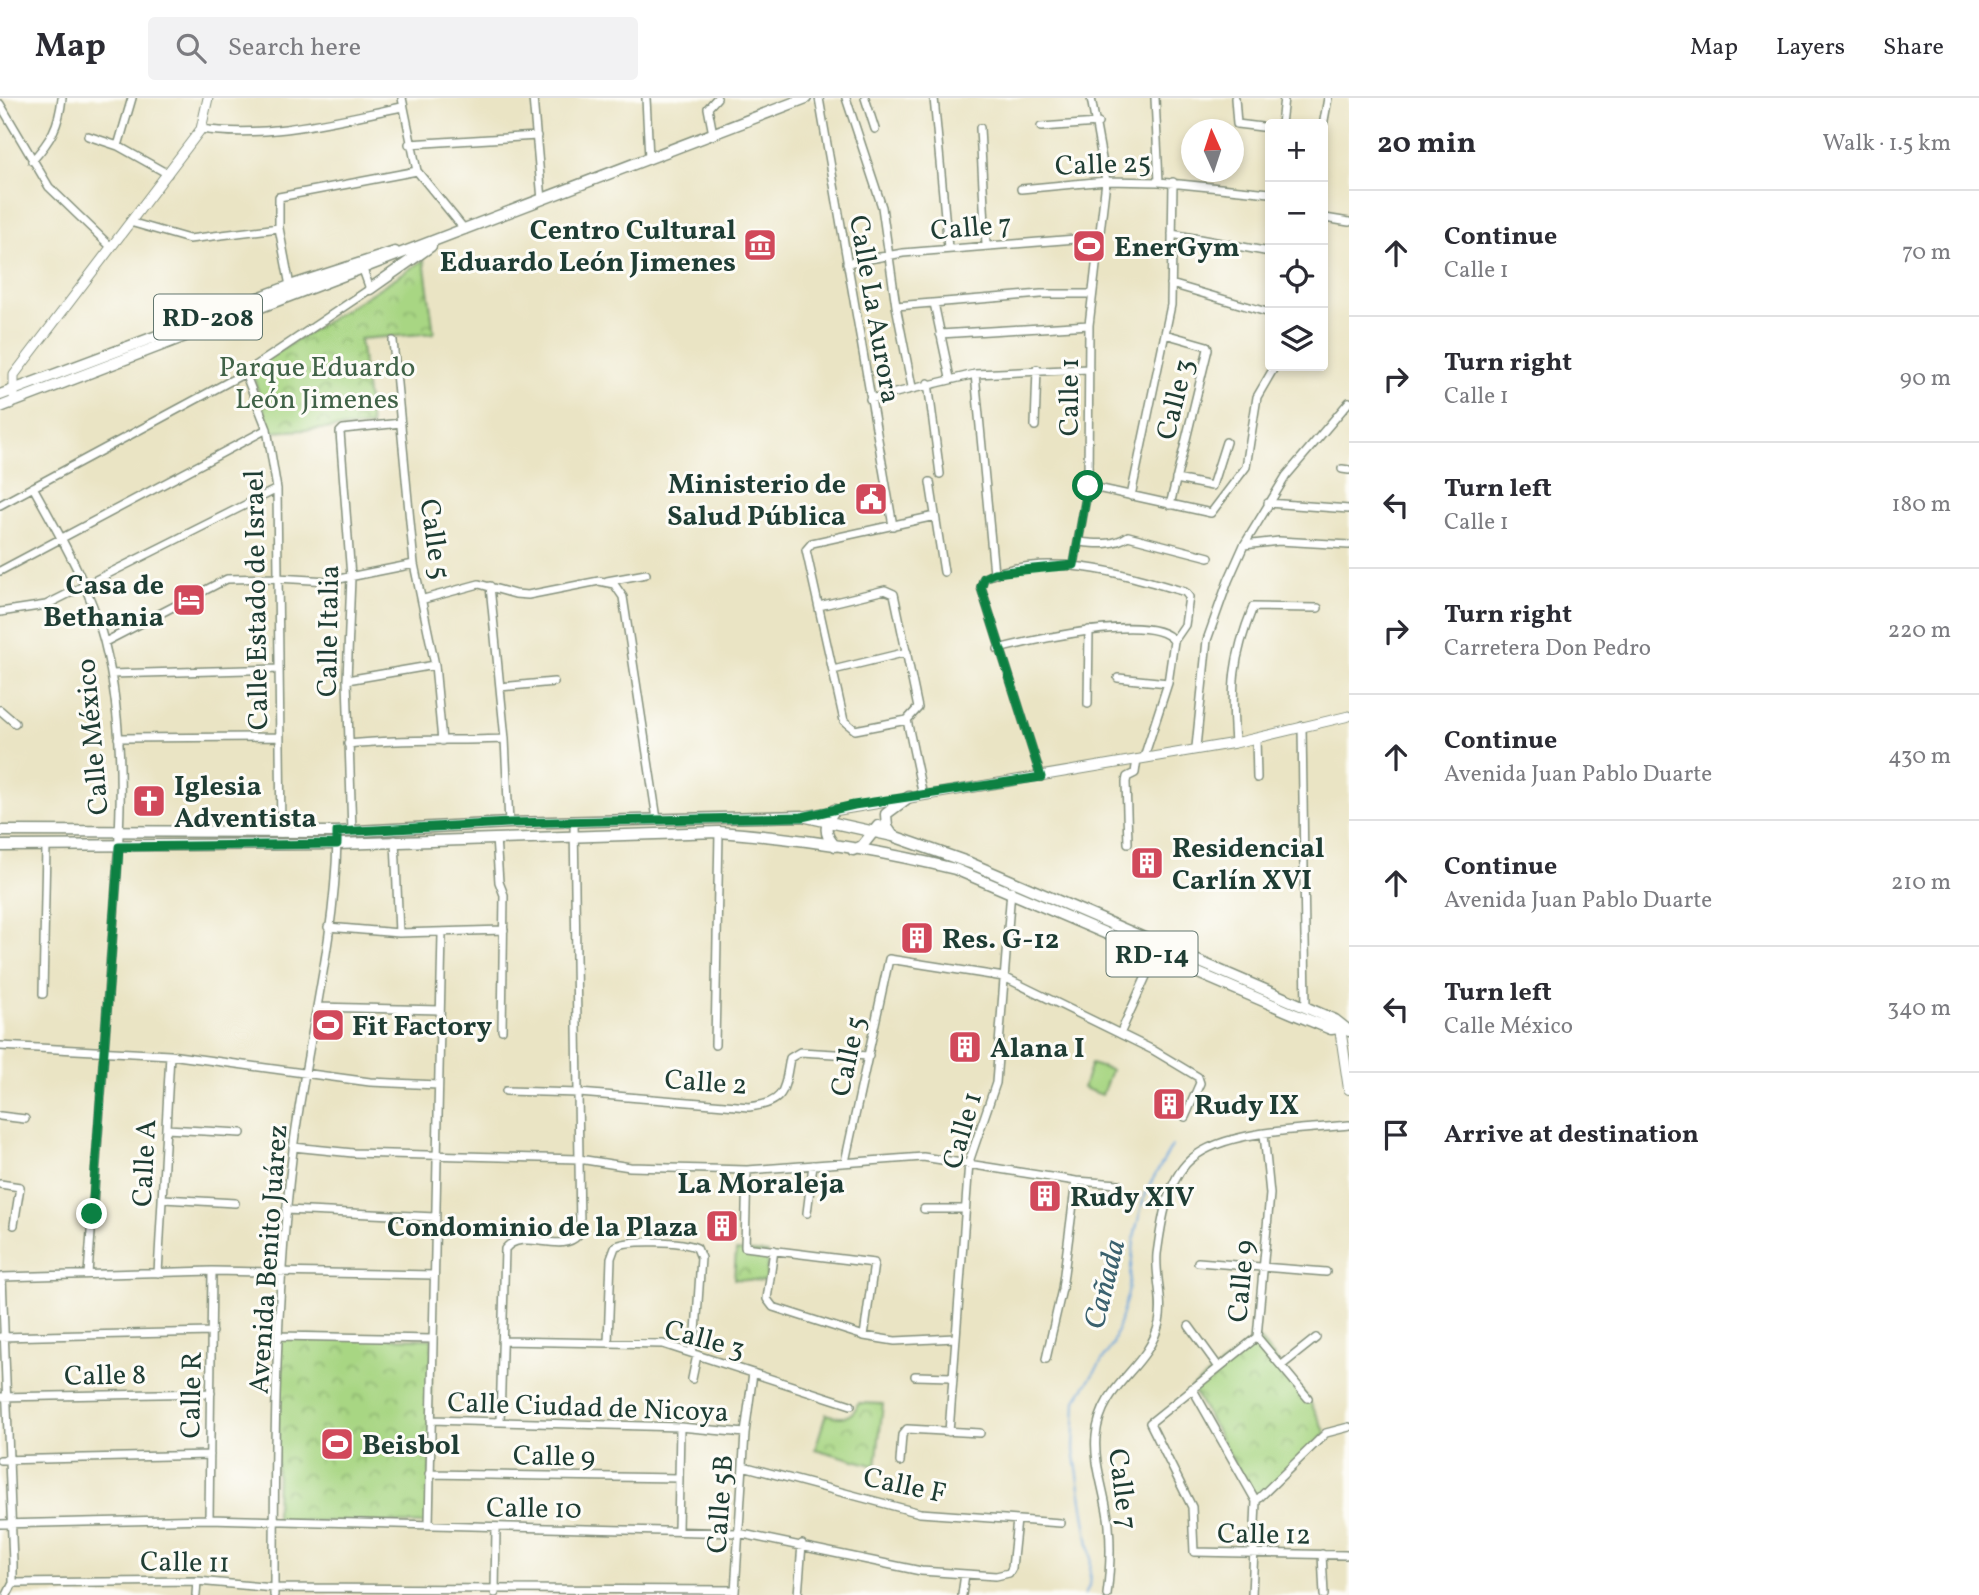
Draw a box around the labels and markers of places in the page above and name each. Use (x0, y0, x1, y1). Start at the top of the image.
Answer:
place label: Centro Cultural Eduardo León Jimenes (440, 212, 736, 283)
museum icon: Centro Cultural Eduardo León Jimenes (741, 226, 779, 264)
sports icon: EnerGym (1070, 227, 1108, 265)
place label: EnerGym (1114, 229, 1240, 268)
place label: Ministerio de Salud Pública (667, 466, 846, 537)
public building icon: Ministerio de Salud Pública (852, 480, 890, 518)
place label: Casa de Bethania (43, 567, 164, 638)
hotel icon: Casa de Bethania (170, 581, 208, 619)
place label: Iglesia Adventista (174, 768, 317, 839)
church icon: Iglesia Adventista (130, 782, 168, 820)
place label: Residencial Carlín XVI (1172, 830, 1325, 901)
building icon: Residencial Carlín XVI (1128, 844, 1166, 882)
building icon: Res. G-12 (898, 919, 936, 957)
place label: Res. G-12 (942, 921, 1059, 960)
sports icon: Fit Factory (309, 1006, 347, 1044)
place label: Fit Factory (352, 1008, 492, 1047)
building icon: Alana I (946, 1028, 984, 1066)
place label: Alana I (990, 1030, 1085, 1069)
building icon: Rudy IX (1150, 1085, 1188, 1123)
place label: Rudy IX (1194, 1087, 1299, 1126)
building icon: Rudy XIV (1026, 1177, 1064, 1215)
place label: Rudy XIV (1070, 1179, 1195, 1218)
building icon: Condominio de la Plaza (703, 1207, 741, 1245)
place label: Condominio de la Plaza (387, 1209, 698, 1248)
sports icon: Beisbol (318, 1425, 356, 1463)
place label: Beisbol (362, 1427, 460, 1466)

